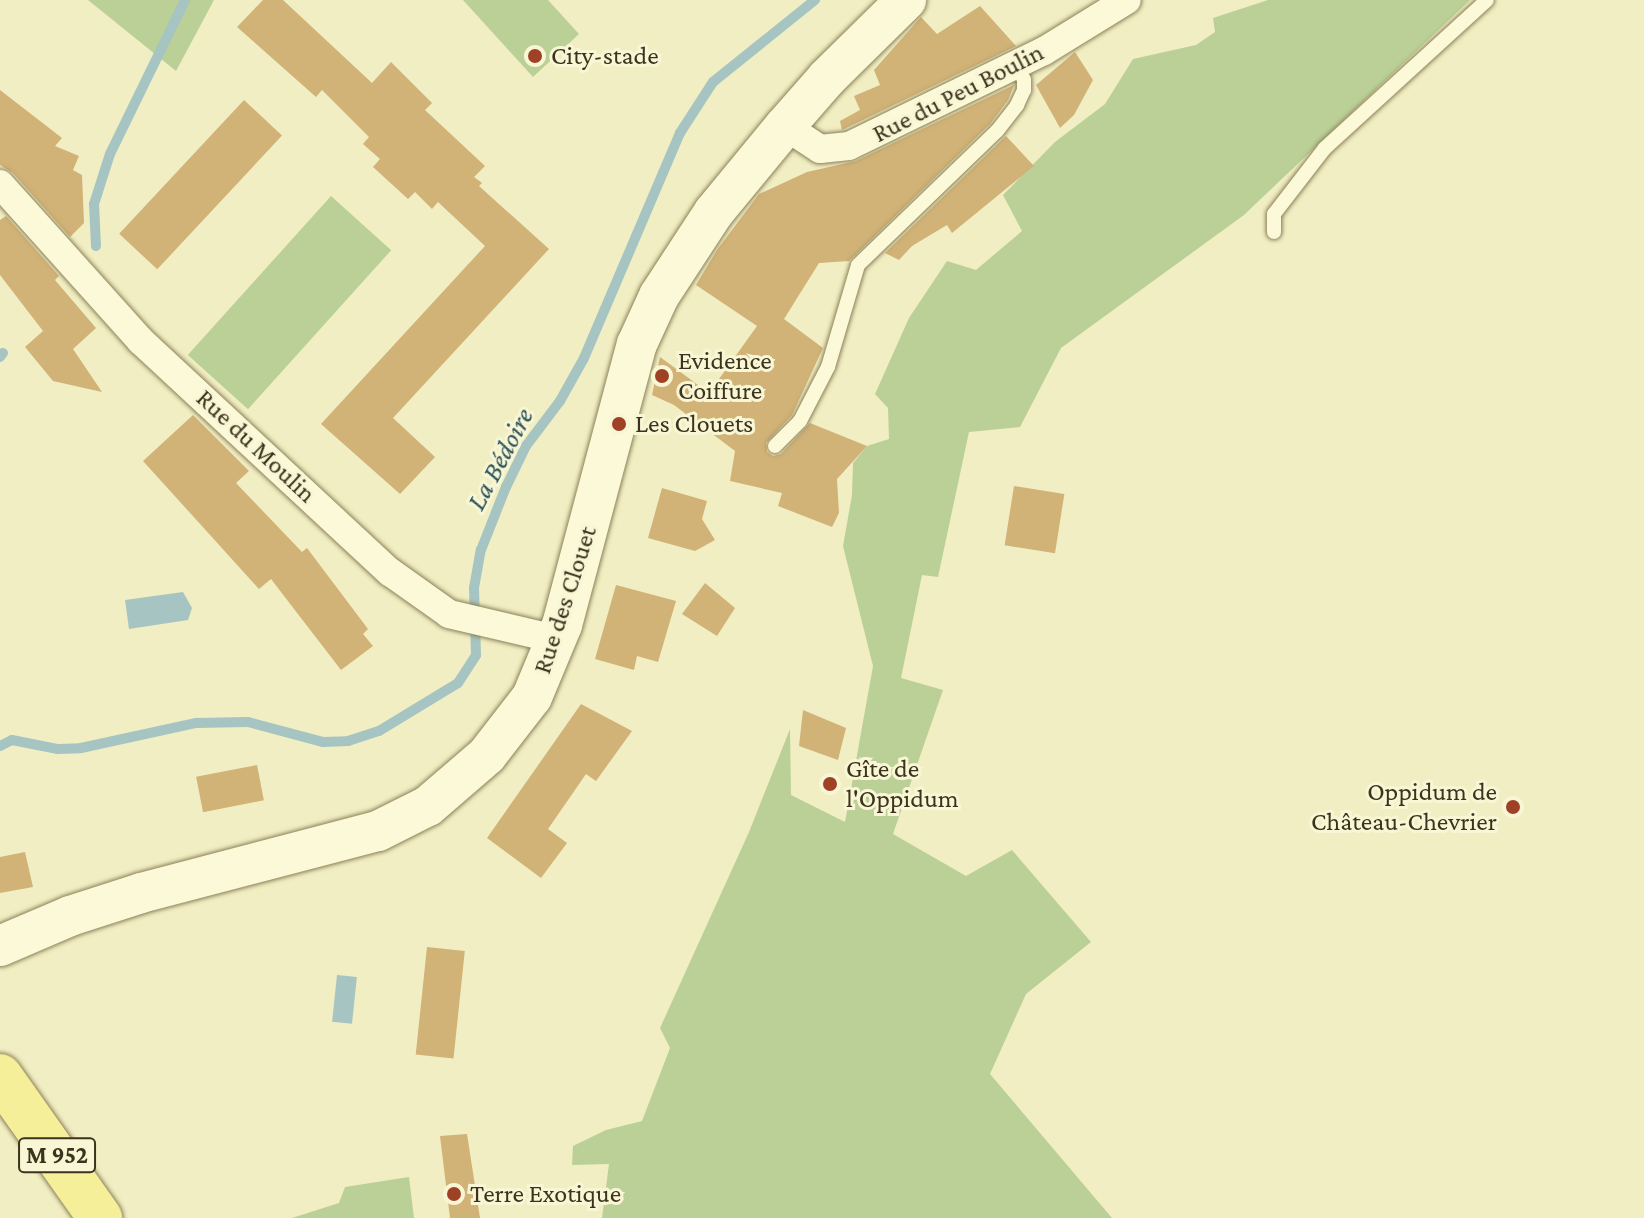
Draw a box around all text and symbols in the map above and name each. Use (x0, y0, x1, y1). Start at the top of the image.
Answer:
street label: Rue du Peu Boulin (867, 37, 1049, 149)
place label: City-stade (551, 40, 659, 72)
marker: City-stade (526, 47, 544, 65)
place label: Evidence Coiffure (678, 345, 772, 406)
marker: Evidence Coiffure (653, 367, 671, 385)
street label: Rue du Moulin (190, 383, 322, 509)
water label: La Bédoire (459, 402, 541, 516)
place label: Les Clouets (635, 408, 753, 440)
marker: Les Clouets (610, 415, 628, 433)
street label: Rue des Clouet (526, 522, 604, 678)
place label: Gîte de l'Oppidum (846, 753, 959, 814)
marker: Gîte de l'Oppidum (821, 775, 839, 793)
place label: Oppidum de Château-Chevrier (1311, 776, 1497, 838)
marker: Oppidum de Château-Chevrier (1504, 798, 1522, 816)
road number: M 952 (17, 1135, 97, 1175)
place label: Terre Exotique (470, 1178, 621, 1210)
marker: Terre Exotique (445, 1185, 463, 1203)

